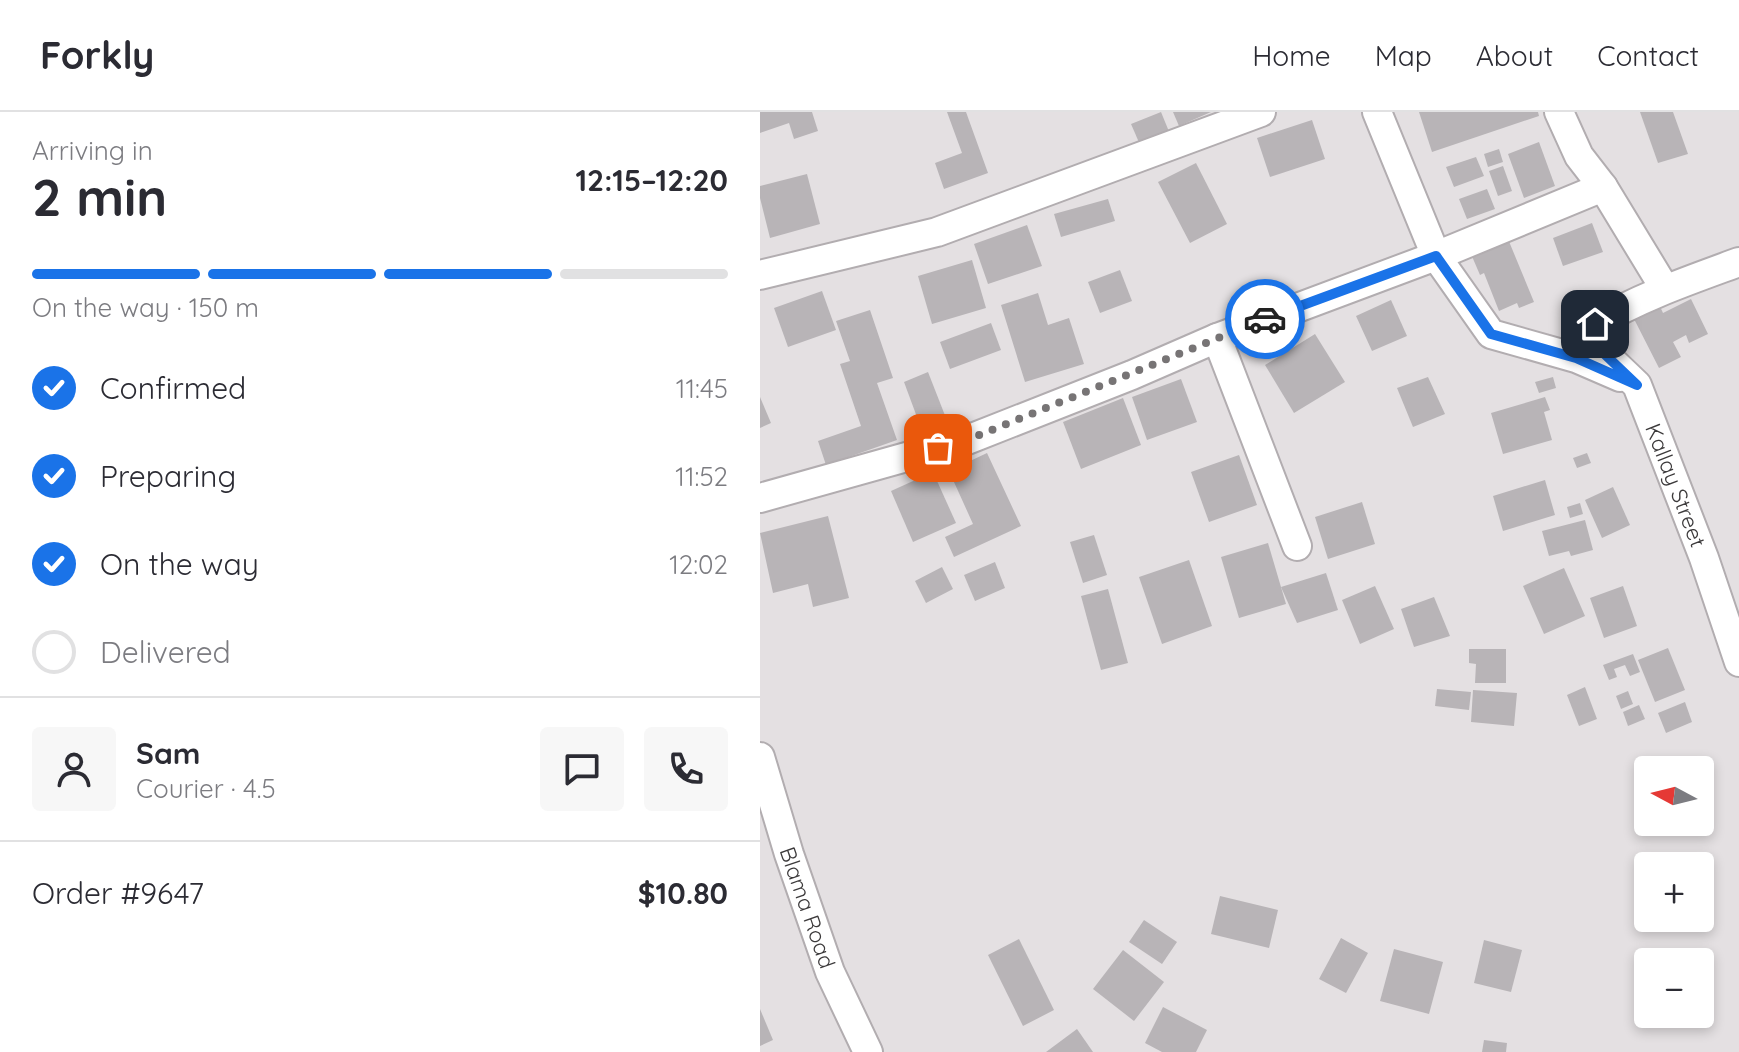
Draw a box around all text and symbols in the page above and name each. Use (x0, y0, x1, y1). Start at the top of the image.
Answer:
text: Forkly (40, 31, 154, 79)
text: Home (1252, 38, 1331, 73)
text: Map (1375, 38, 1432, 73)
text: About (1476, 38, 1553, 73)
text: Contact (1597, 38, 1699, 73)
text: Arriving in (32, 134, 153, 167)
text: 12:15–12:20 (575, 161, 728, 199)
text: 2 min (32, 164, 167, 229)
courier (1225, 279, 1305, 359)
pin (1561, 290, 1629, 358)
text: On the way · 150 m (32, 291, 259, 324)
icon: car (1243, 297, 1287, 341)
icon: home (1573, 302, 1617, 346)
icon: check (32, 366, 76, 410)
text: Confirmed (100, 369, 246, 407)
text: 11:45 (676, 372, 728, 405)
pin (904, 414, 972, 482)
street label: Kallay Street (1639, 419, 1712, 551)
icon: bag (916, 426, 960, 470)
icon: check (32, 454, 76, 498)
text: Preparing (100, 457, 236, 495)
text: 11:52 (675, 460, 728, 493)
icon: check (32, 542, 76, 586)
text: On the way (100, 545, 259, 583)
text: 12:02 (669, 548, 728, 581)
text: Delivered (100, 633, 231, 671)
button: person (32, 727, 116, 811)
button: chat (540, 727, 624, 811)
button: phone (644, 727, 728, 811)
text: Sam (136, 734, 200, 772)
north arrow (1634, 756, 1714, 836)
map controls (1634, 756, 1714, 1028)
text: Courier · 4.5 (136, 772, 276, 805)
street label: Blama Road (774, 843, 842, 972)
button: + (1634, 852, 1714, 932)
text: Order #9647 (32, 874, 204, 912)
text: $10.80 (638, 874, 728, 912)
button: − (1634, 948, 1714, 1028)

